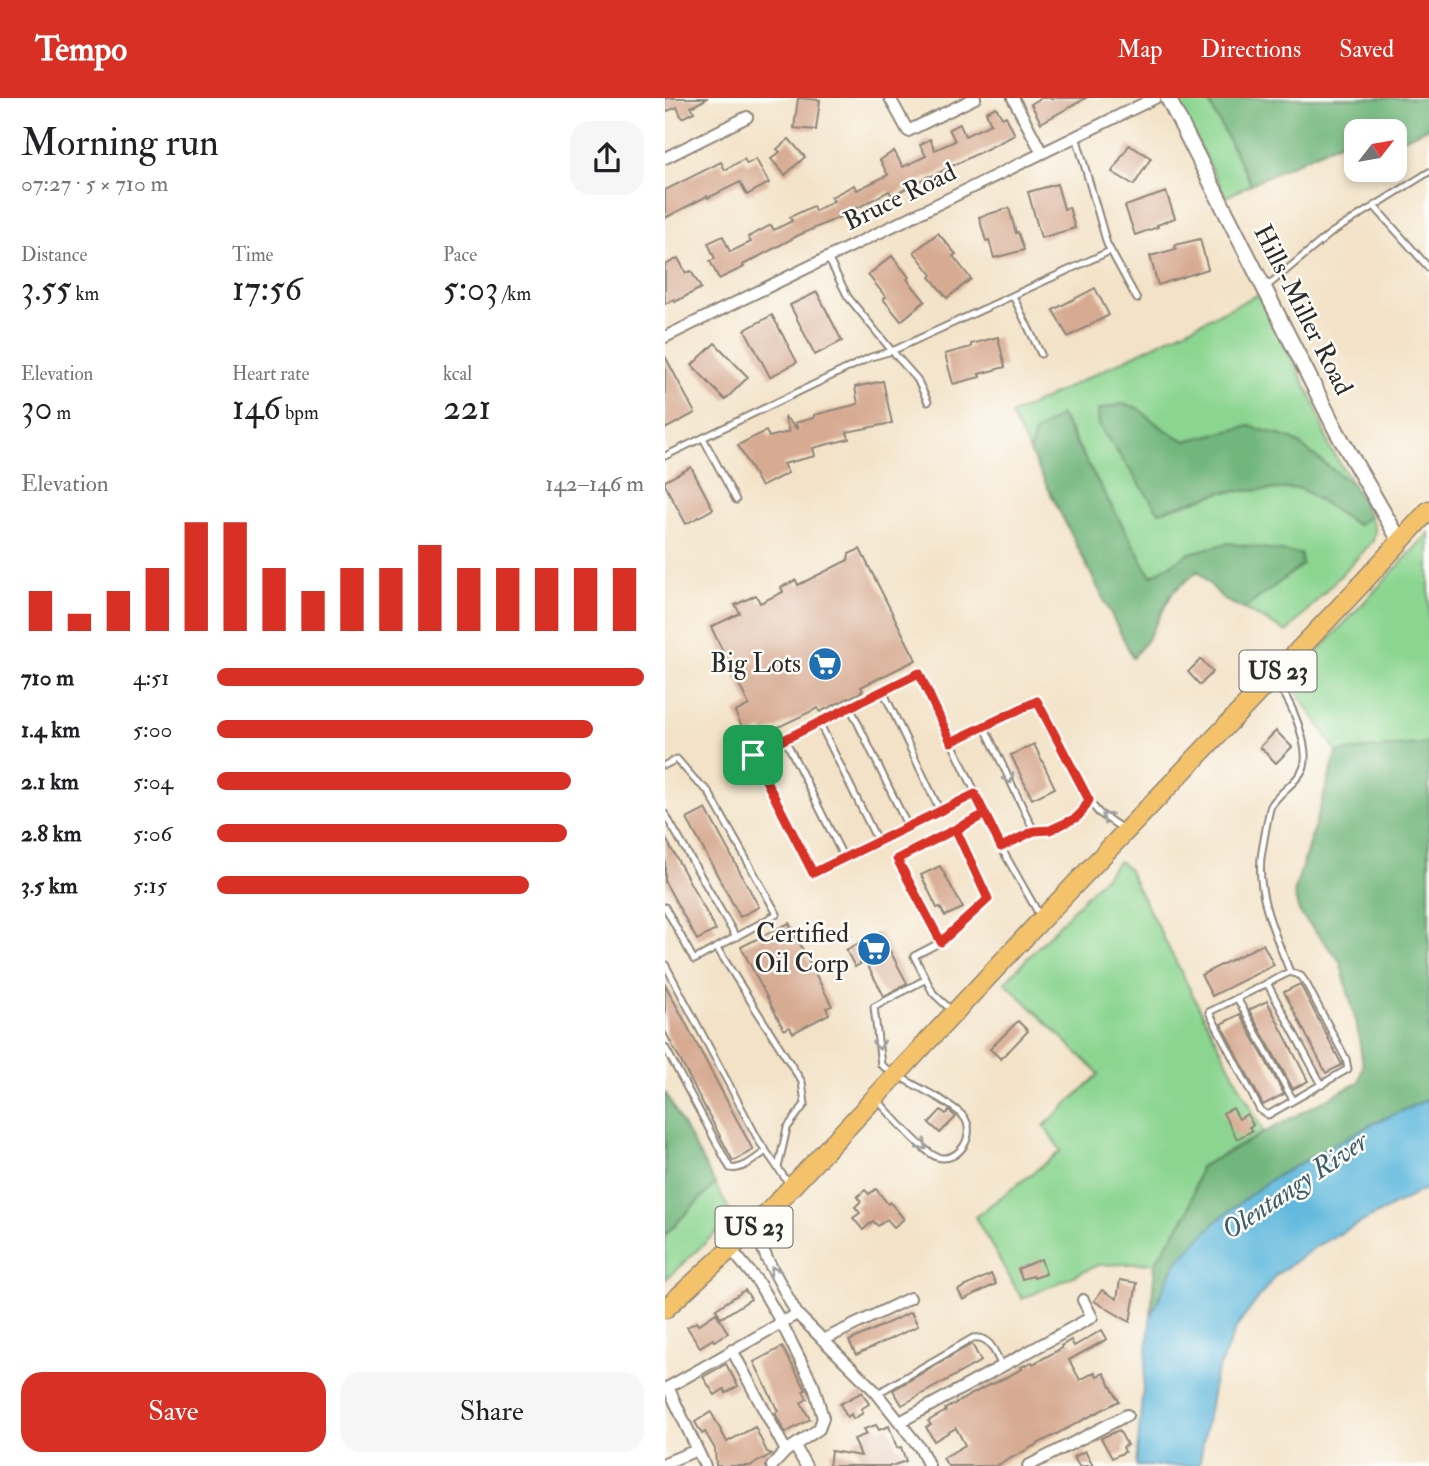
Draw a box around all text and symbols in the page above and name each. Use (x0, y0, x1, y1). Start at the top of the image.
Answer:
text: Tempo (35, 29, 127, 70)
text: Map (1117, 34, 1162, 65)
text: Directions (1200, 34, 1301, 65)
text: Saved (1339, 34, 1394, 65)
text: Morning run (21, 119, 219, 167)
north arrow (1344, 119, 1407, 182)
map controls (1344, 119, 1407, 182)
button: share (570, 121, 644, 195)
street label: Bruce Road (839, 156, 962, 238)
text: 07:27 · 5 × 710 m (21, 169, 168, 198)
street label: Hills-Miller Road (1246, 219, 1360, 401)
text: Distance (21, 243, 87, 267)
text: Time (232, 243, 274, 267)
text: Pace (443, 243, 477, 267)
text: 3.55 (21, 267, 71, 311)
text: 17:56 (232, 267, 302, 311)
text: 5:03 (443, 267, 498, 311)
text: km (71, 282, 99, 306)
text: /km (498, 282, 531, 306)
text: Elevation (21, 362, 93, 386)
text: Heart rate (232, 362, 309, 386)
text: kcal (443, 362, 472, 386)
text: 30 (21, 386, 52, 430)
text: 146 (232, 386, 281, 430)
text: 221 (443, 386, 491, 430)
text: m (52, 401, 71, 425)
text: bpm (281, 401, 319, 425)
text: Elevation (21, 469, 109, 498)
text: 142–146 m (545, 469, 644, 498)
supermarket icon: Big Lots (806, 645, 844, 683)
place label: Big Lots (710, 648, 801, 680)
road number: US 23 (1239, 650, 1317, 692)
text: 710 m (21, 663, 74, 692)
text: 4:51 (133, 663, 169, 692)
text: 1.4 km (21, 715, 80, 744)
text: 5:00 (133, 715, 172, 744)
pin (723, 725, 783, 785)
icon: arrive (734, 736, 772, 774)
text: 2.1 km (21, 767, 79, 796)
text: 5:04 (133, 767, 173, 796)
one-way arrow (1000, 772, 1014, 784)
one-way arrow (1101, 812, 1113, 825)
text: 2.8 km (21, 819, 82, 848)
text: 5:06 (133, 819, 172, 848)
text: 3.5 km (21, 871, 78, 900)
text: 5:15 (133, 871, 167, 900)
place label: Certified Oil Corp (754, 918, 849, 981)
supermarket icon: Certified Oil Corp (855, 930, 893, 968)
one-way arrow (871, 1040, 886, 1051)
water label: Olentangy River (1215, 1123, 1376, 1248)
one-way arrow (915, 1138, 928, 1150)
road number: US 23 (715, 1206, 793, 1247)
one-way arrow (769, 1266, 782, 1278)
button: Save (21, 1372, 326, 1452)
button: Share (340, 1372, 644, 1452)

